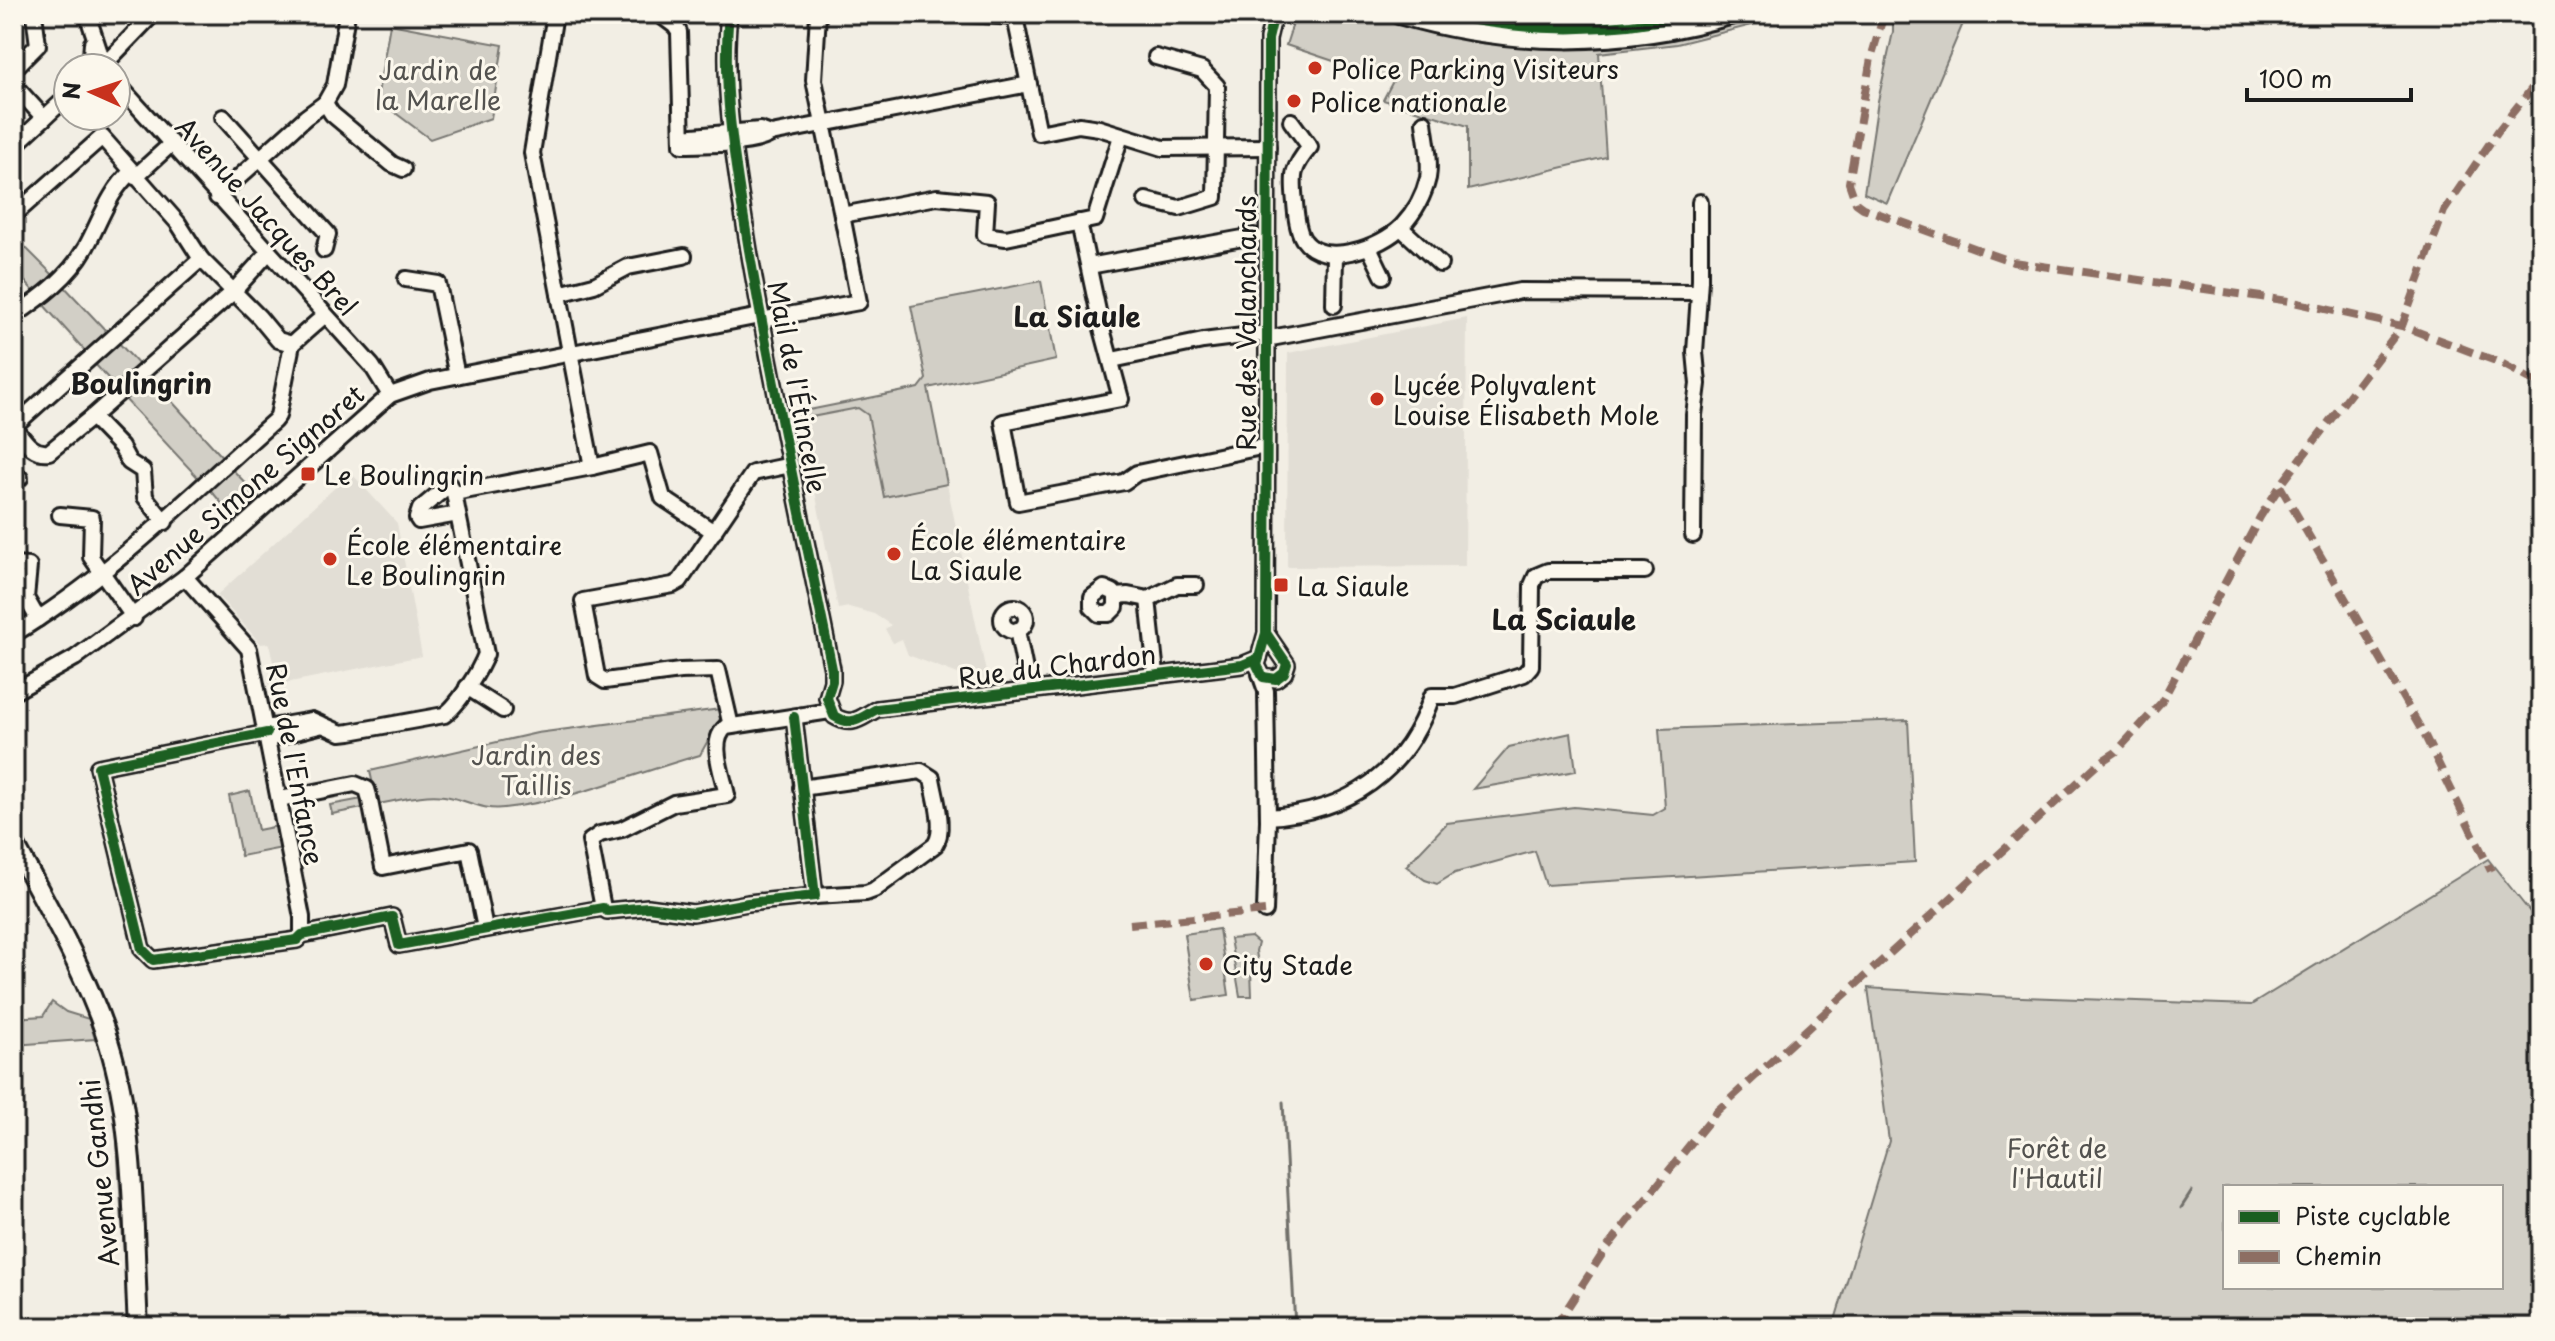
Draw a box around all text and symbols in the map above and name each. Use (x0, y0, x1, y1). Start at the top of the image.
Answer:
place label: Police Parking Visiteurs (1331, 49, 1619, 88)
park label: Jardin de la Marelle (375, 50, 501, 119)
north arrow (52, 52, 132, 132)
scale bar (2247, 52, 2411, 102)
marker: Police Parking Visiteurs (1306, 59, 1324, 77)
text: 100 m (2259, 60, 2332, 96)
text: N (54, 81, 87, 100)
place label: Police nationale (1310, 82, 1508, 121)
marker: Police nationale (1285, 92, 1303, 110)
street label: Avenue Jacques Brel (167, 108, 367, 324)
street label: Rue des Valanchards (1226, 195, 1265, 451)
street label: Mail de l'Étincelle (758, 278, 838, 496)
district label: La Siaule (1013, 294, 1141, 337)
district label: Boulingrin (70, 361, 212, 404)
place label: Lycée Polyvalent Louise Élisabeth Mole (1393, 365, 1660, 434)
street label: Avenue Simone Signoret (117, 375, 373, 603)
marker: Lycée Polyvalent Louise Élisabeth Mole (1368, 390, 1386, 408)
place label: Le Boulingrin (324, 455, 484, 494)
marker: Le Boulingrin (299, 465, 317, 483)
place label: École élémentaire La Siaule (910, 520, 1126, 589)
place label: École élémentaire Le Boulingrin (346, 525, 562, 594)
marker: École élémentaire La Siaule (885, 545, 903, 563)
marker: École élémentaire Le Boulingrin (321, 550, 339, 568)
place label: La Siaule (1297, 566, 1409, 605)
marker: La Siaule (1272, 576, 1290, 594)
district label: La Sciaule (1492, 597, 1636, 640)
street label: Rue du Chardon (956, 634, 1158, 696)
street label: Rue de l'Enfance (257, 660, 335, 868)
park label: Jardin des Taillis (471, 735, 601, 804)
place label: City Stade (1222, 945, 1353, 984)
marker: City Stade (1197, 955, 1215, 973)
street label: Avenue Gandhi (70, 1077, 128, 1269)
park label: Forêt de l'Hautil (2007, 1128, 2107, 1197)
legend (2223, 1185, 2503, 1289)
text: Piste cyclable (2295, 1197, 2451, 1233)
text: Chemin (2295, 1237, 2382, 1273)

